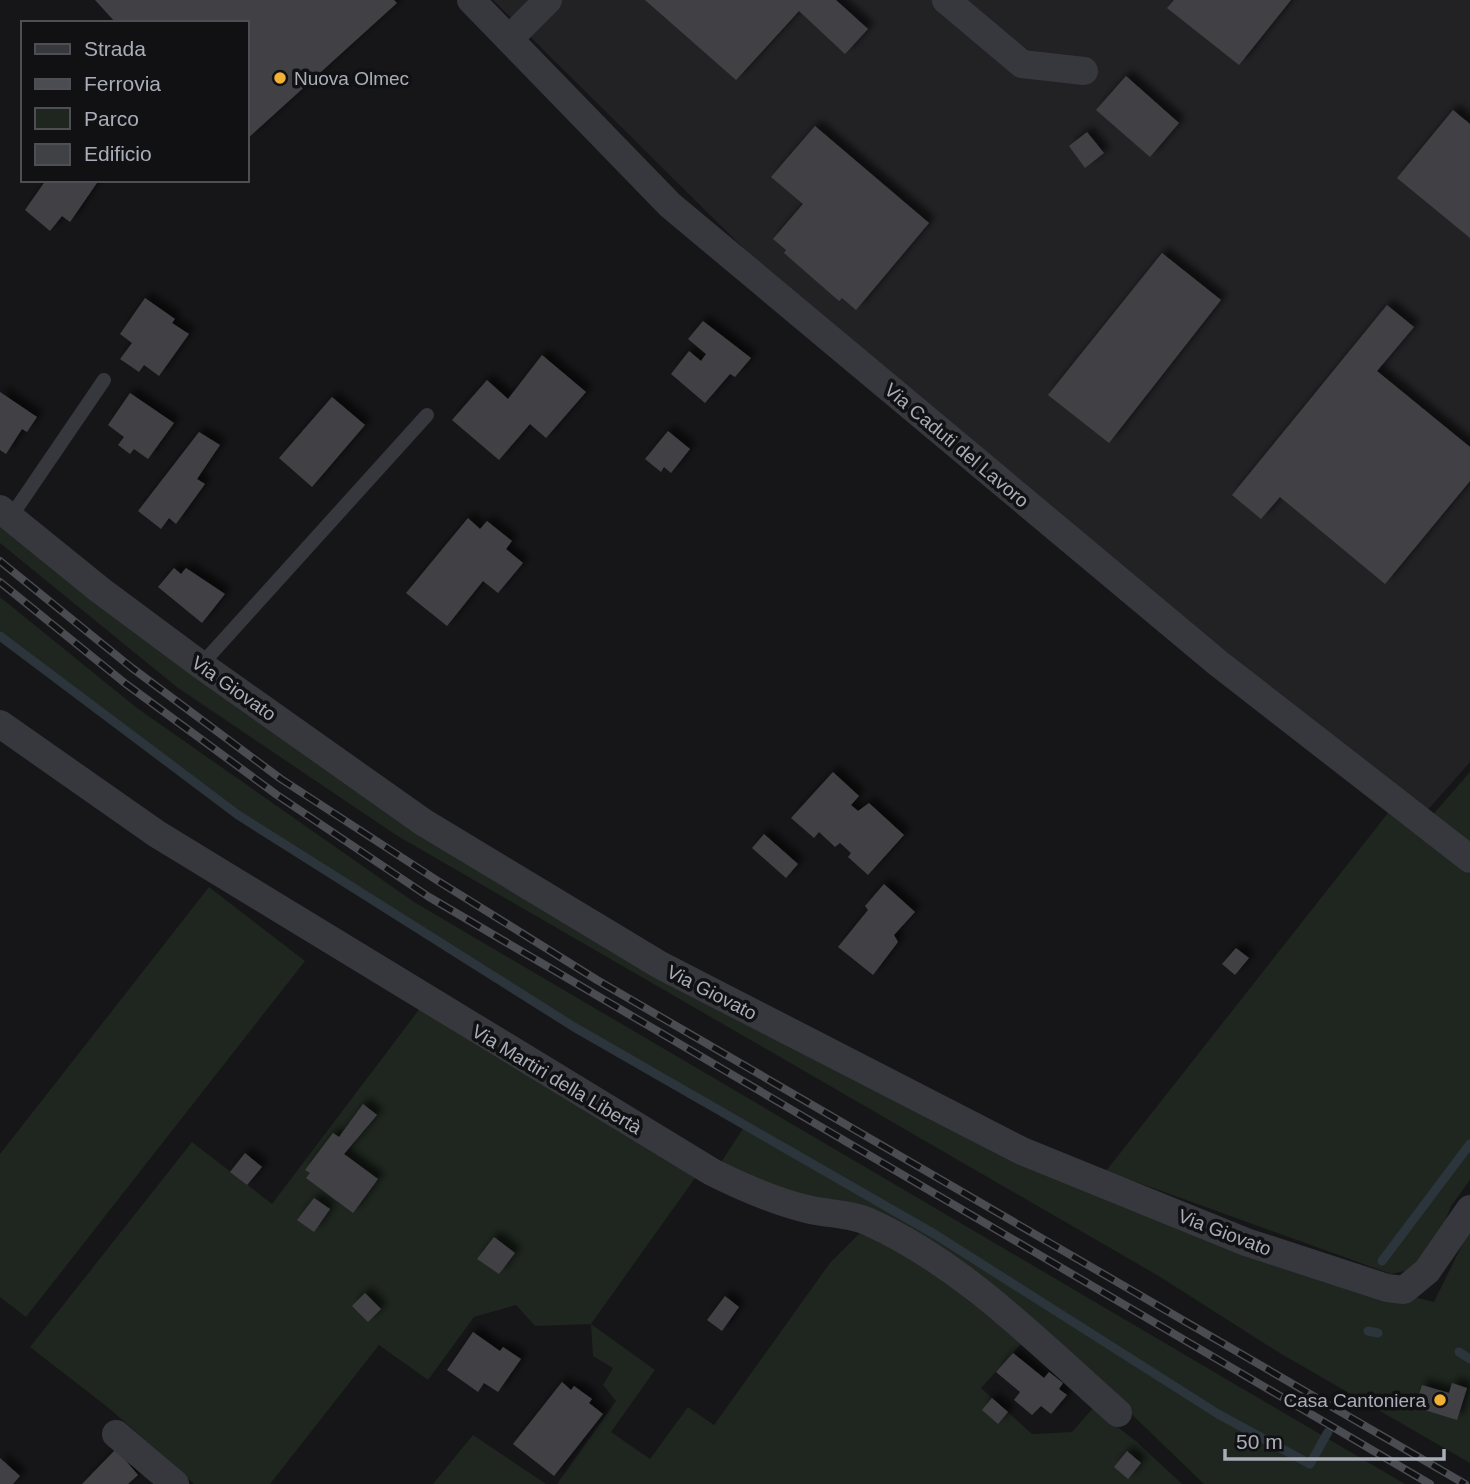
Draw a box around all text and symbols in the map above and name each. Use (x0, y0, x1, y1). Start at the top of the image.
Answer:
legend (21, 21, 248, 182)
text: Strada (84, 37, 146, 60)
place label: Nuova Olmec (294, 68, 409, 89)
marker: Nuova Olmec (272, 70, 288, 86)
text: Ferrovia (84, 72, 161, 95)
text: Parco (84, 107, 139, 130)
text: Edificio (84, 142, 152, 165)
street label: Via Caduti del Lavoro (880, 379, 1033, 512)
street label: Via Giovato (188, 652, 280, 725)
street label: Via Giovato (663, 961, 760, 1024)
street label: Via Martiri della Libertà (468, 1020, 646, 1139)
street label: Via Giovato (1175, 1205, 1274, 1260)
place label: Casa Cantoniera (1283, 1390, 1426, 1411)
marker: Casa Cantoniera (1432, 1392, 1448, 1408)
scale bar (1225, 1418, 1444, 1462)
text: 50 m (1236, 1430, 1283, 1453)

